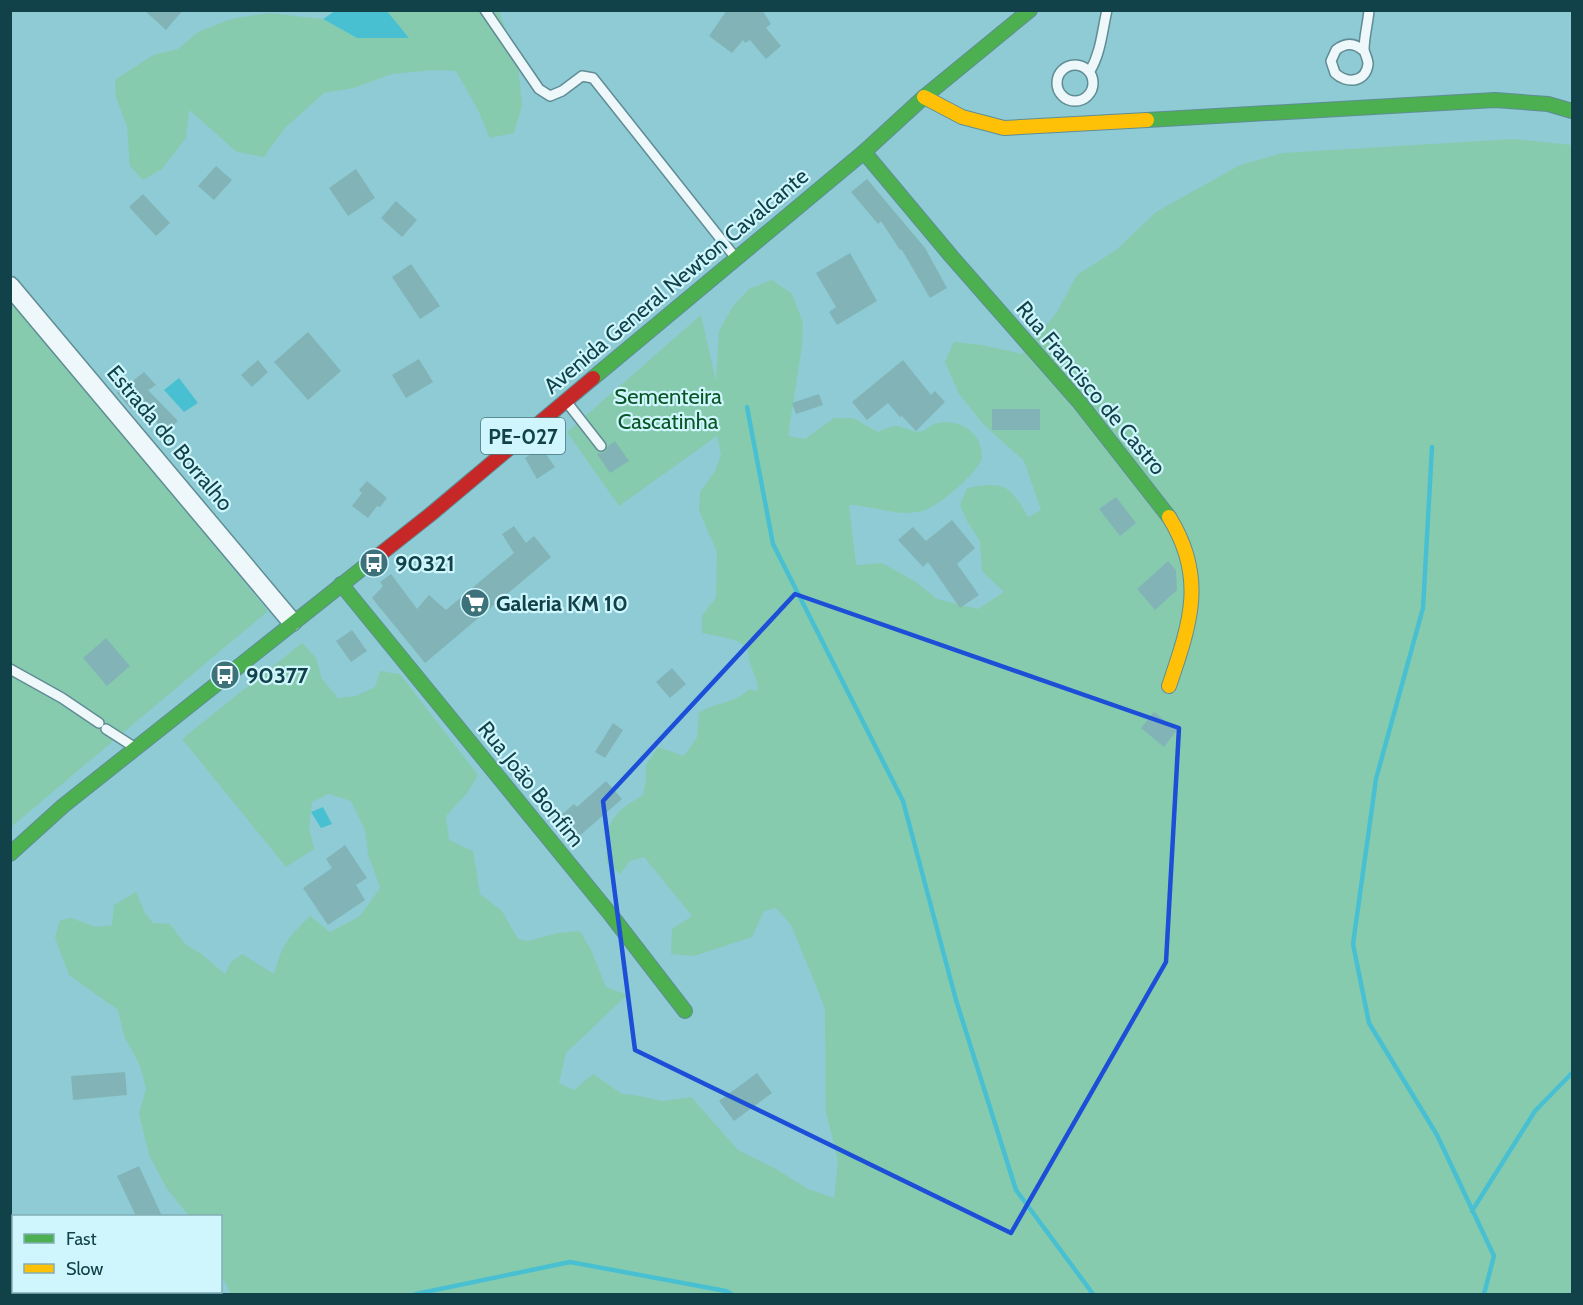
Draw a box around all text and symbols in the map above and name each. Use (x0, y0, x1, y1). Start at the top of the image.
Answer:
street label: Avenida General Newton Cavalcante (538, 162, 814, 400)
street label: Rua Francisco de Castro (1010, 296, 1172, 480)
street label: Estrada do Borralho (101, 360, 239, 516)
park label: Sementeira Cascatinha (614, 383, 722, 435)
road number: PE-027 (481, 418, 565, 454)
bus stop icon: 90321 (358, 547, 390, 579)
place label: 90321 (395, 550, 455, 577)
supermarket icon: Galeria KM 10 (459, 587, 491, 619)
place label: Galeria KM 10 (496, 590, 628, 617)
bus stop icon: 90377 (209, 659, 241, 691)
place label: 90377 (246, 662, 309, 689)
street label: Rua João Bonfim (472, 716, 590, 852)
legend (12, 1215, 222, 1293)
text: Fast (66, 1228, 97, 1250)
text: Slow (66, 1258, 103, 1280)

